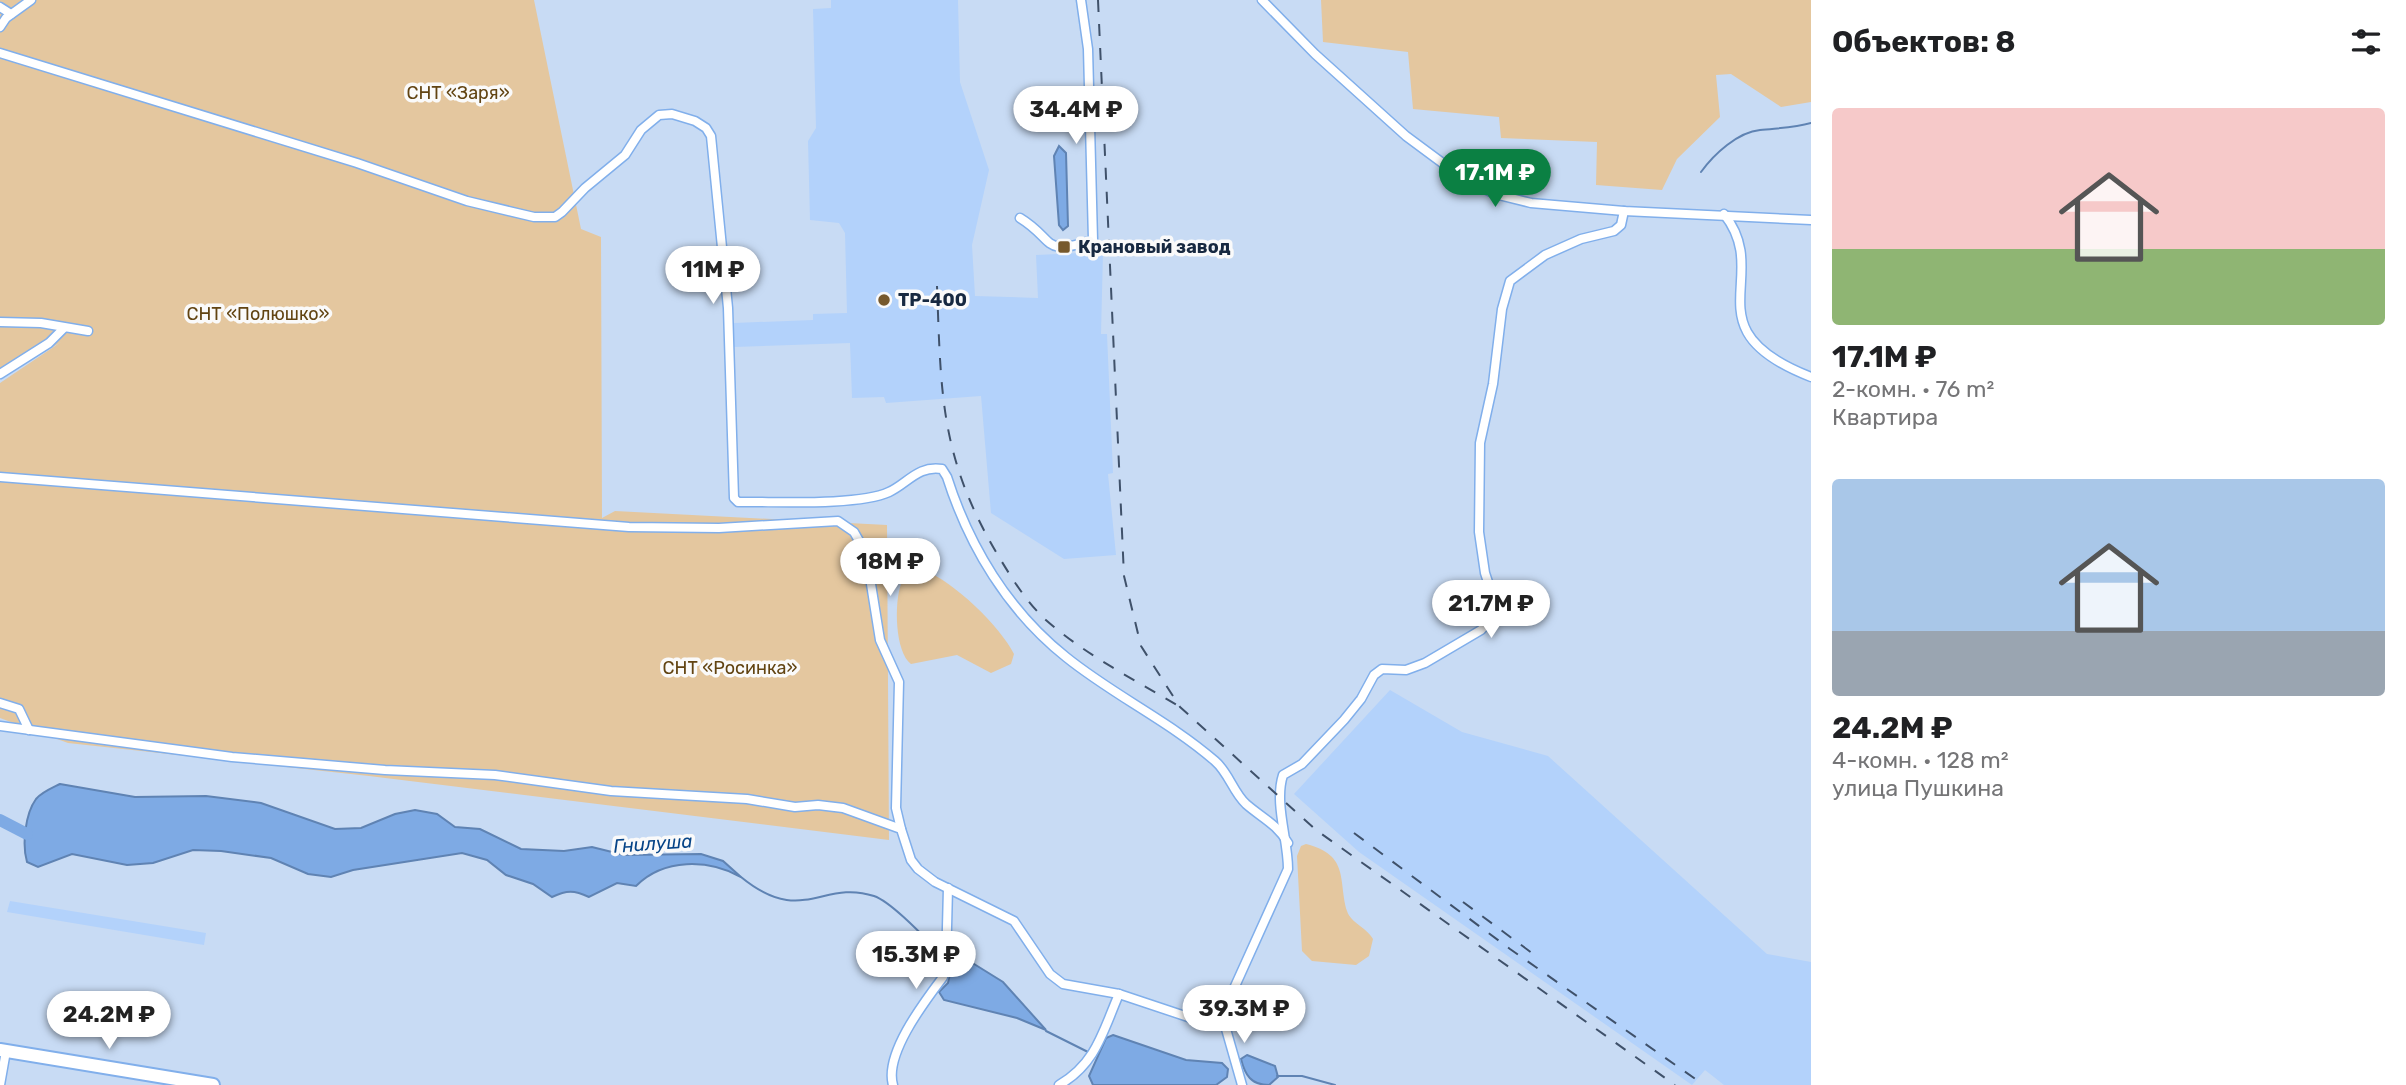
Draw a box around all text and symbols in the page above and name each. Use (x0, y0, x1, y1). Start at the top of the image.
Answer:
icon: filters (2347, 23, 2385, 61)
text: Объектов: 8 (1832, 24, 2016, 60)
park label: СНТ «Заря» (406, 82, 510, 104)
pin: 34.4M ₽ (1011, 86, 1141, 146)
text: 34.4M ₽ (1029, 95, 1123, 123)
pin: 17.1M ₽ (1430, 150, 1560, 209)
icon: home (2046, 154, 2172, 280)
text: 17.1M ₽ (1455, 158, 1535, 186)
place label: Крановый завод (1078, 236, 1231, 258)
marker: Крановый завод (1056, 239, 1072, 255)
pin: 11M ₽ (664, 246, 762, 306)
text: 11M ₽ (681, 255, 745, 283)
place label: ТР-400 (898, 289, 967, 311)
marker: ТР-400 (876, 292, 892, 308)
park label: СНТ «Полюшко» (186, 303, 330, 325)
text: 17.1M ₽ (1832, 339, 1937, 375)
text: 2-комн. · 76 m² (1832, 375, 1994, 403)
text: Квартира (1832, 403, 1938, 431)
icon: home (2046, 525, 2172, 651)
pin: 18M ₽ (841, 538, 939, 598)
text: 18M ₽ (856, 547, 924, 575)
pin: 21.7M ₽ (1426, 580, 1556, 640)
text: 21.7M ₽ (1448, 589, 1534, 617)
park label: СНТ «Росинка» (663, 657, 797, 679)
text: 24.2M ₽ (1832, 710, 1953, 746)
text: 4-комн. · 128 m² (1832, 746, 2009, 774)
text: улица Пушкина (1832, 774, 2004, 802)
water label: Гнилуша (613, 829, 693, 858)
pin: 15.3M ₽ (851, 932, 981, 991)
text: 15.3M ₽ (872, 940, 960, 968)
pin: 39.3M ₽ (1179, 986, 1309, 1045)
pin: 24.2M ₽ (44, 992, 174, 1051)
text: 39.3M ₽ (1199, 994, 1289, 1022)
text: 24.2M ₽ (63, 1000, 155, 1028)

